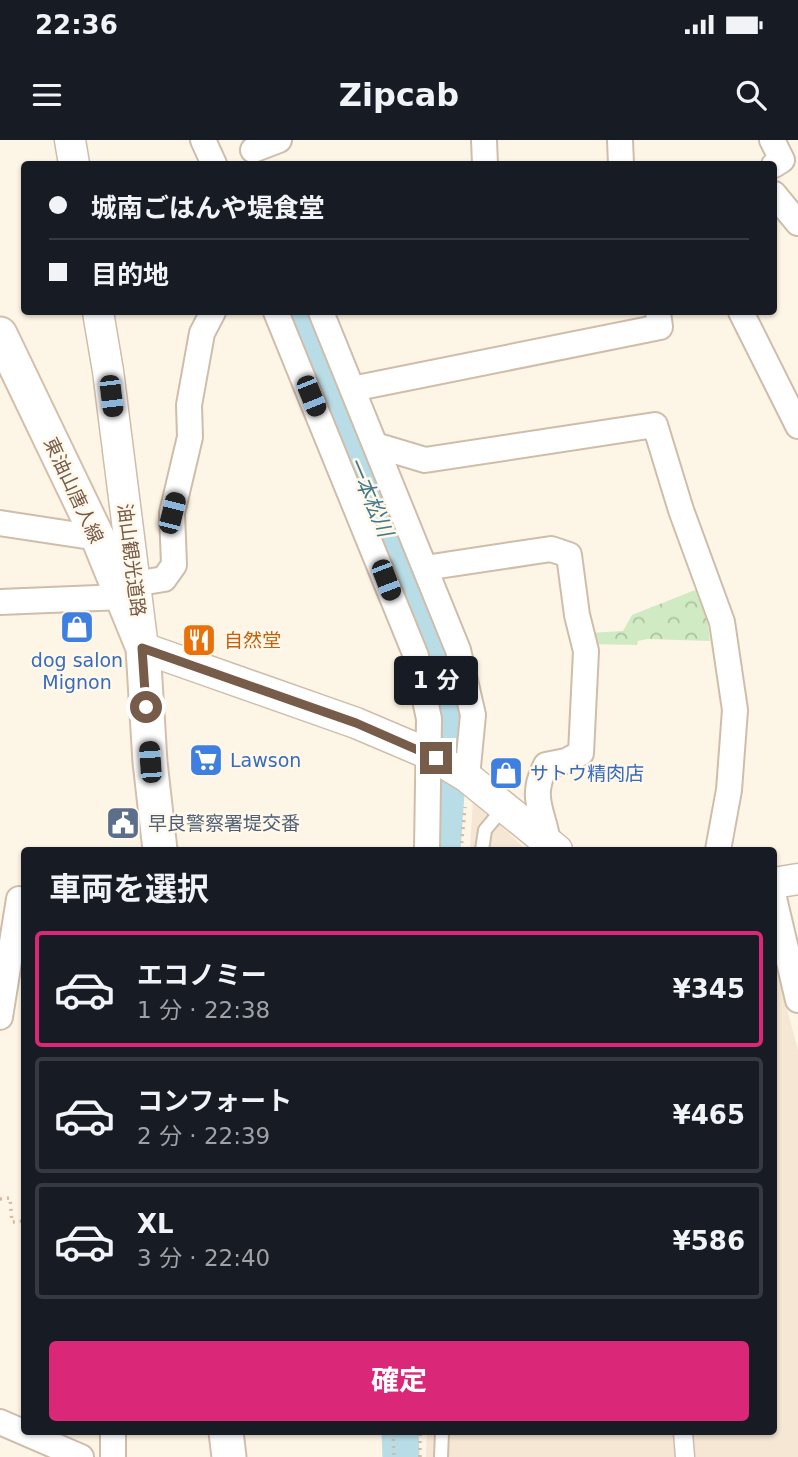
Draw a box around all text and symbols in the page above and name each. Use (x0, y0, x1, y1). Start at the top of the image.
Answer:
text: 22:36 (35, 10, 118, 40)
icon: menu (28, 76, 66, 114)
text: Zipcab (339, 76, 459, 114)
icon: search (732, 76, 770, 114)
text: 城南ごはんや堤食堂 (91, 193, 325, 223)
text: 目的地 (91, 260, 169, 290)
car (294, 373, 329, 419)
car (99, 374, 124, 418)
street label: 東油山唐人線 (40, 434, 108, 546)
water label: 一本松川 (343, 454, 398, 542)
car (157, 490, 188, 536)
street label: 油山観光道路 (114, 502, 150, 618)
car (369, 557, 404, 603)
shop icon: dog salon Mignon (58, 608, 96, 646)
restaurant icon: 自然堂 (180, 621, 218, 659)
place label: 自然堂 (224, 629, 281, 651)
place label: dog salon Mignon (31, 649, 123, 693)
callout: 1 分 (394, 656, 478, 706)
text: 1 分 (412, 667, 460, 693)
route start (130, 691, 162, 723)
car (139, 740, 162, 784)
supermarket icon: Lawson (187, 741, 225, 779)
route end (420, 742, 452, 774)
place label: Lawson (230, 749, 301, 771)
shop icon: サトウ精肉店 (487, 754, 525, 792)
place label: サトウ精肉店 (530, 762, 644, 784)
public building icon: 早良警察署堤交番 (104, 804, 142, 842)
place label: 早良警察署堤交番 (148, 812, 300, 834)
text: 車両を選択 (49, 870, 209, 908)
icon: car (53, 958, 116, 1021)
text: エコノミー (137, 960, 267, 990)
text: ¥345 (673, 974, 745, 1004)
text: 1 分 · 22:38 (137, 997, 270, 1023)
icon: car (53, 1084, 116, 1147)
text: コンフォート (137, 1086, 292, 1116)
text: ¥465 (673, 1100, 745, 1130)
text: 2 分 · 22:39 (137, 1123, 270, 1149)
text: XL (137, 1209, 174, 1239)
icon: car (53, 1210, 116, 1273)
text: ¥586 (673, 1226, 745, 1256)
text: 3 分 · 22:40 (137, 1245, 270, 1271)
button: 確定 (49, 1341, 749, 1421)

